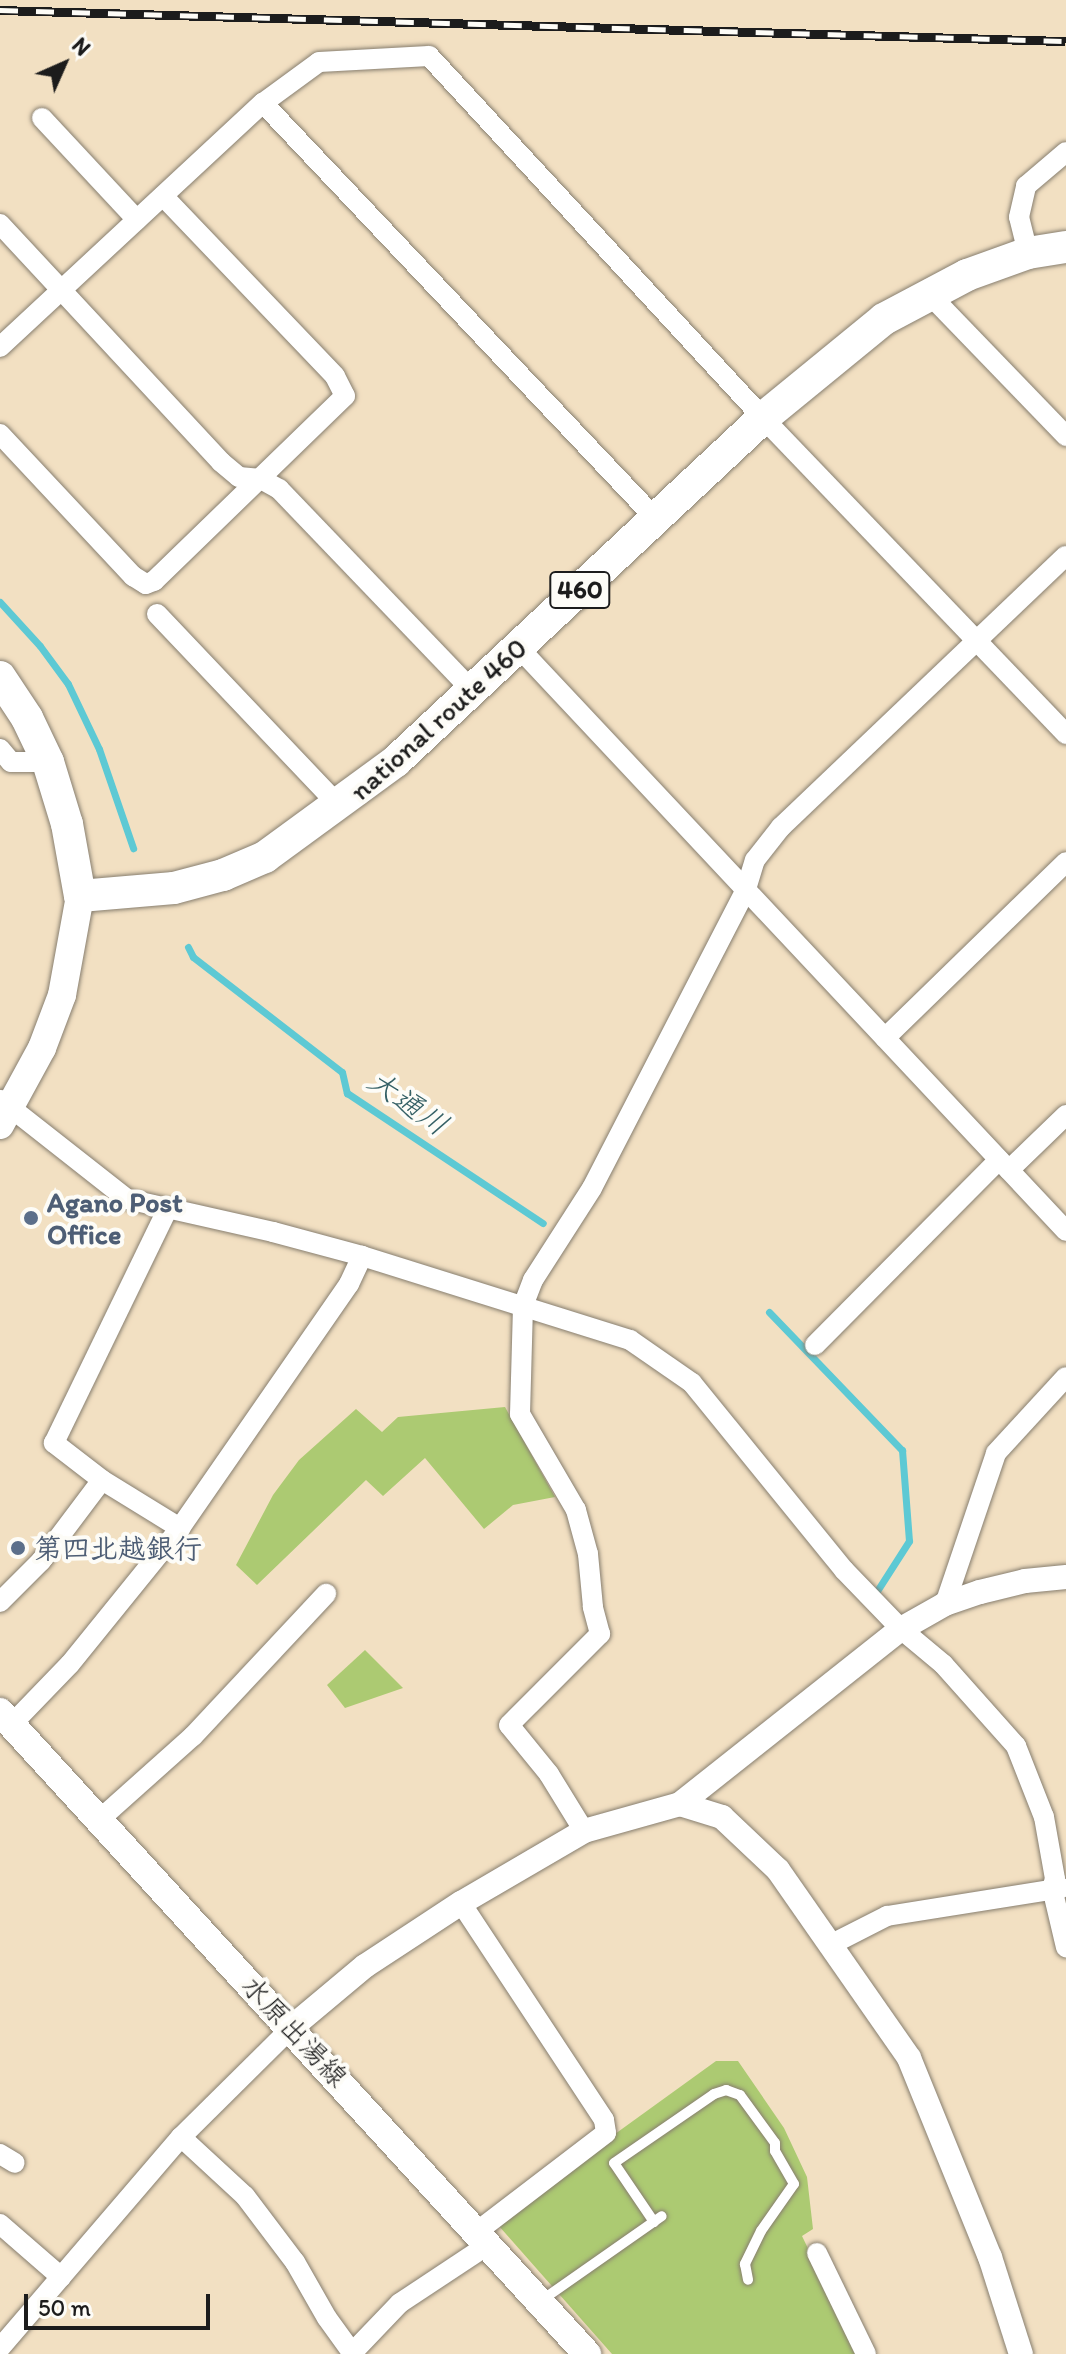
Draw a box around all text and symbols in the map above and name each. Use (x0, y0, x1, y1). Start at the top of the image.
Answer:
north arrow (24, 24, 104, 104)
text: N (67, 32, 96, 61)
road number: 460 (548, 568, 612, 612)
street label: national route 460 (342, 631, 534, 807)
water label: 大通川 (361, 1062, 455, 1144)
place label: Agano Post Office (47, 1185, 182, 1251)
marker: Agano Post Office (22, 1209, 40, 1227)
place label: 第四北越銀行 (34, 1531, 202, 1565)
marker: 第四北越銀行 (9, 1539, 27, 1557)
street label: 水原出湯線 (235, 1968, 355, 2094)
scale bar (28, 2278, 214, 2328)
text: 50 m (38, 2293, 91, 2322)

